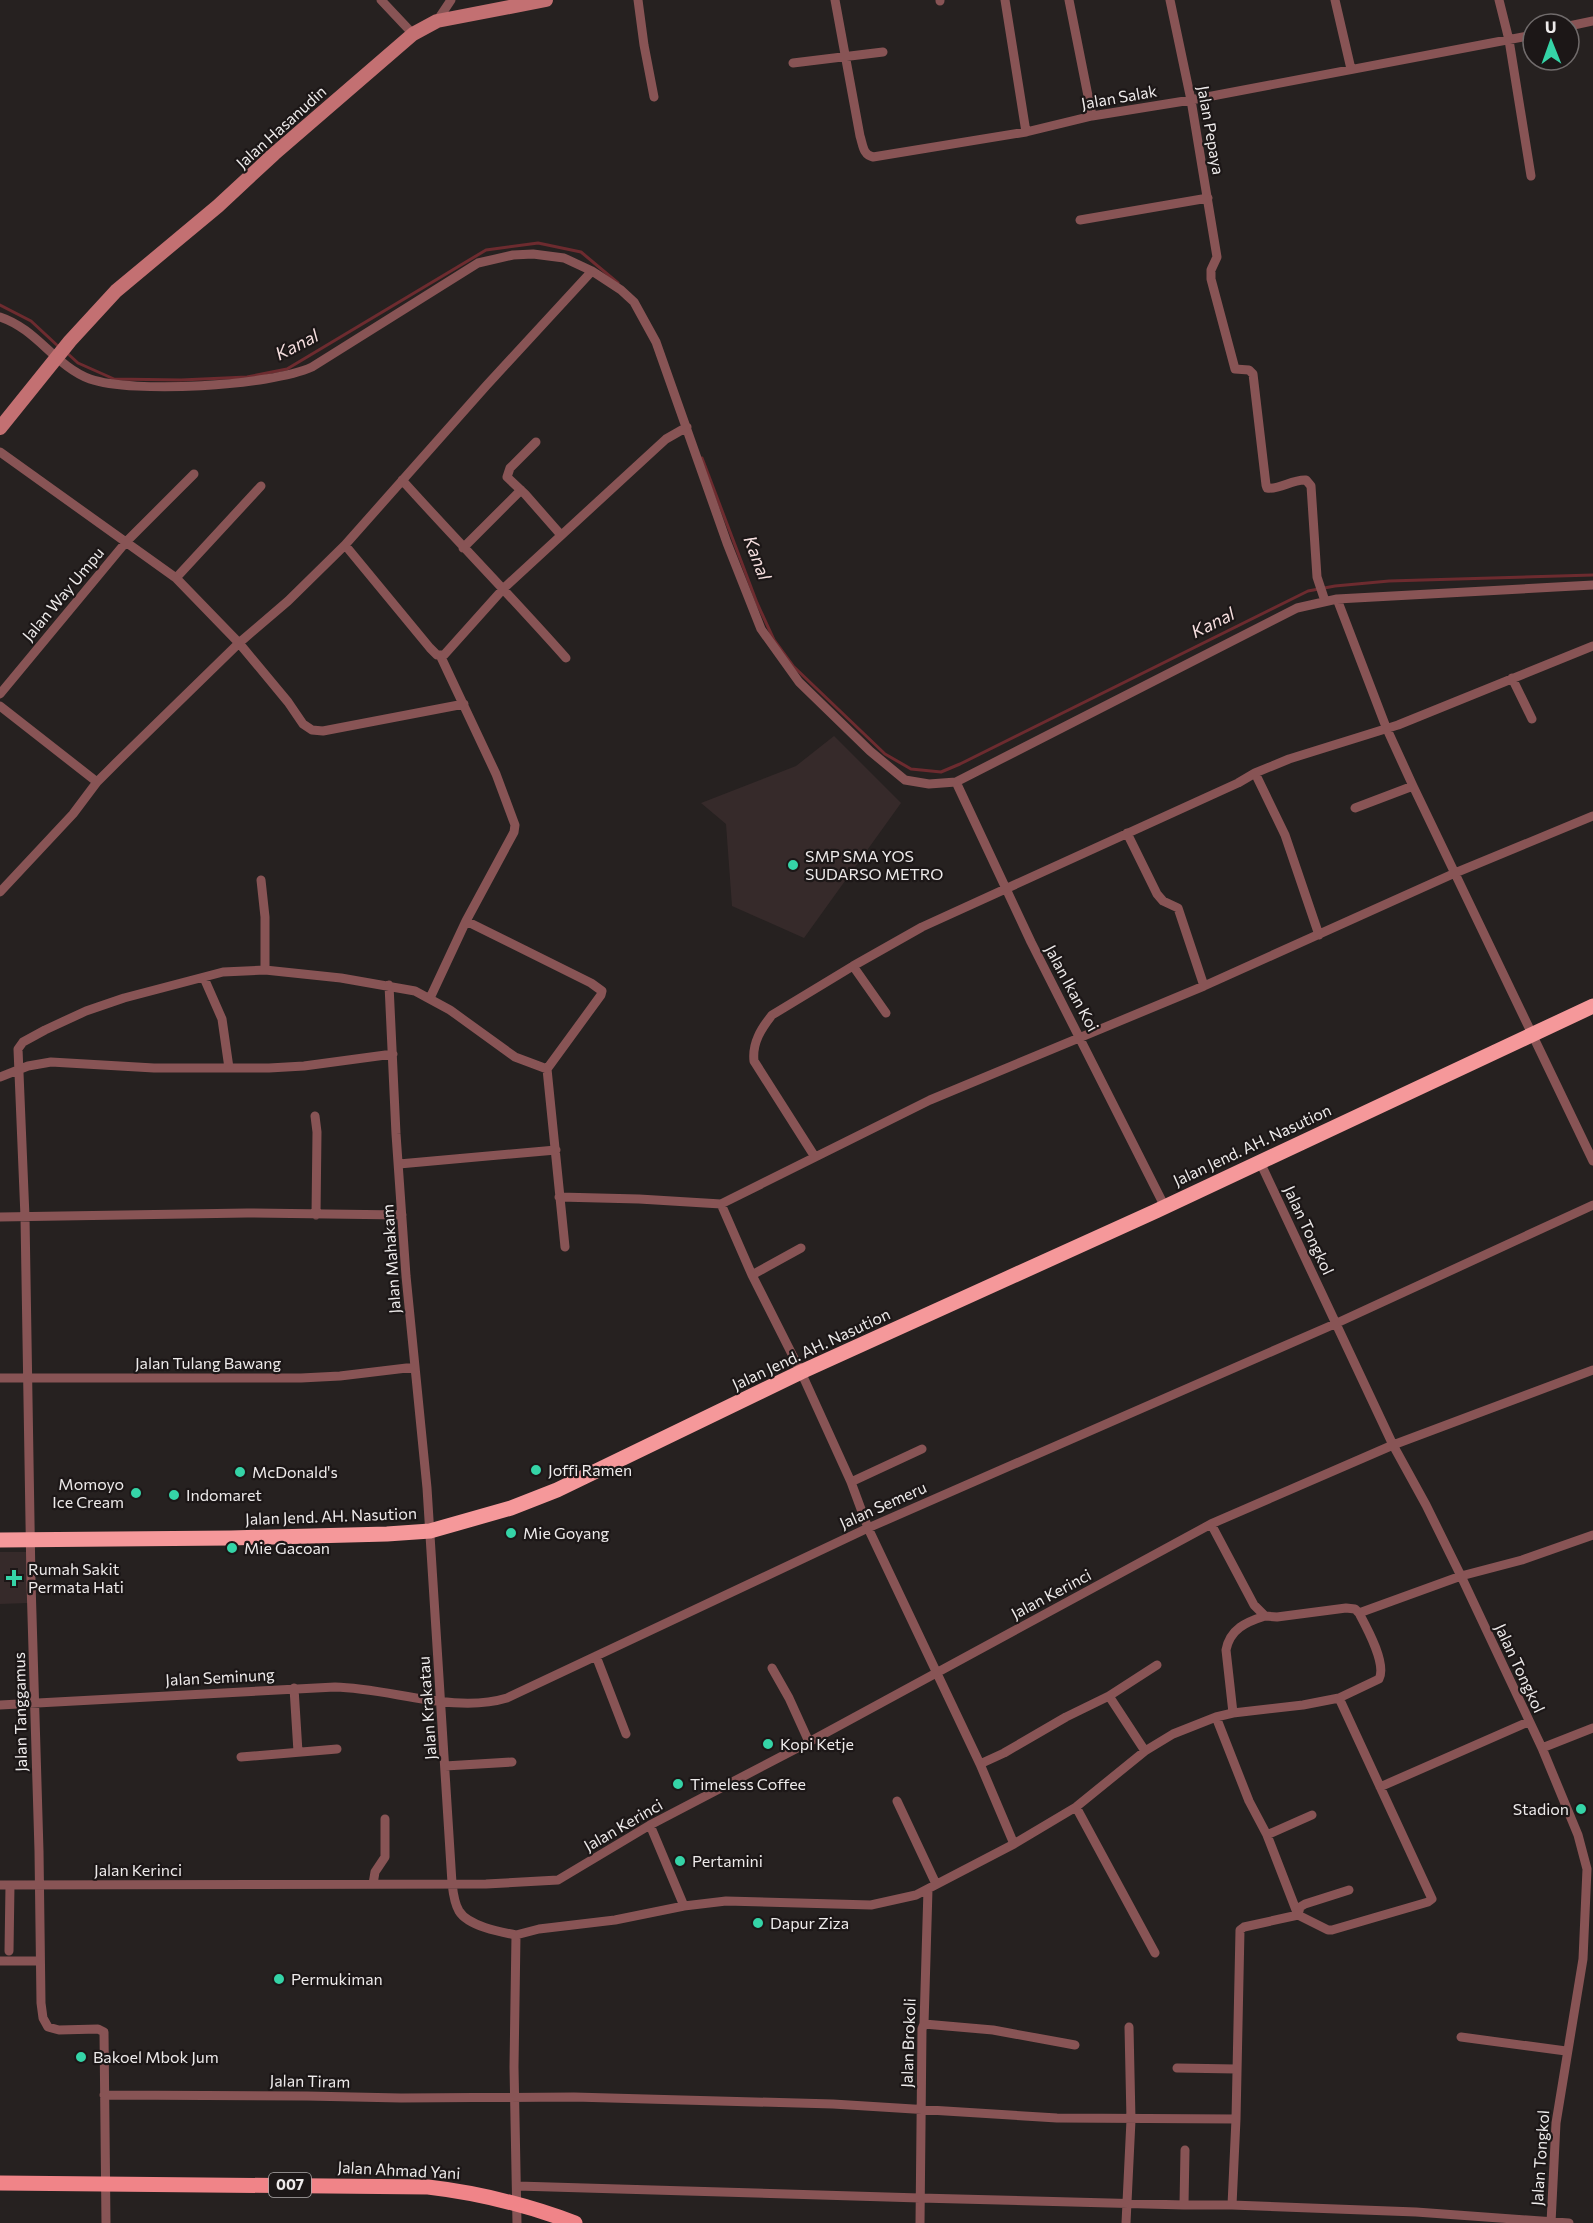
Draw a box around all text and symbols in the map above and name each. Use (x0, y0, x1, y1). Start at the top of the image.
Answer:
north arrow (1521, 12, 1581, 72)
text: U (1545, 17, 1557, 36)
street label: Jalan Salak (1080, 80, 1159, 113)
street label: Jalan Hasanudin (232, 81, 330, 172)
street label: Jalan Pepaya (1194, 84, 1229, 176)
water label: Kanal (271, 324, 322, 364)
water label: Kanal (739, 532, 777, 583)
street label: Jalan Way Umpu (18, 543, 107, 645)
water label: Kanal (1187, 602, 1238, 642)
place label: SMP SMA YOS SUDARSO METRO (805, 846, 943, 883)
marker: SMP SMA YOS SUDARSO METRO (786, 858, 800, 872)
street label: Jalan Ikan Koi (1042, 941, 1103, 1034)
street label: Jalan Jend. AH. Nasution (1170, 1100, 1334, 1189)
street label: Jalan Tongkol (1281, 1182, 1338, 1277)
street label: Jalan Mahakam (377, 1204, 404, 1314)
street label: Jalan Jend. AH. Nasution (729, 1304, 893, 1393)
street label: Jalan Tulang Bawang (135, 1353, 281, 1372)
place label: Joffi Ramen (548, 1460, 632, 1479)
place label: McDonald's (252, 1462, 338, 1481)
marker: Joffi Ramen (529, 1463, 543, 1477)
marker: McDonald's (233, 1465, 247, 1479)
place label: Momoyo Ice Cream (52, 1474, 124, 1511)
street label: Jalan Semeru (836, 1477, 929, 1532)
place label: Indomaret (186, 1485, 262, 1504)
marker: Momoyo Ice Cream (129, 1486, 143, 1500)
marker: Indomaret (167, 1488, 181, 1502)
street label: Jalan Jend. AH. Nasution (245, 1503, 417, 1528)
place label: Mie Goyang (523, 1523, 610, 1542)
marker: Mie Goyang (504, 1526, 518, 1540)
place label: Mie Gacoan (244, 1538, 330, 1557)
marker: Mie Gacoan (225, 1541, 239, 1555)
place label: Rumah Sakit Permata Hati (28, 1559, 124, 1596)
street label: Jalan Kerinci (1007, 1565, 1094, 1623)
marker: Rumah Sakit Permata Hati (5, 1569, 23, 1587)
street label: Jalan Tongkol (1492, 1620, 1549, 1715)
street label: Jalan Tanggamus (9, 1652, 30, 1772)
street label: Jalan Krakatau (413, 1656, 440, 1761)
street label: Jalan Seminung (165, 1664, 275, 1689)
place label: Kopi Ketje (780, 1734, 854, 1753)
marker: Kopi Ketje (761, 1737, 775, 1751)
place label: Timeless Coffee (690, 1774, 806, 1793)
marker: Timeless Coffee (671, 1777, 685, 1791)
street label: Jalan Kerinci (580, 1794, 666, 1855)
place label: Stadion (1513, 1799, 1569, 1818)
marker: Stadion (1574, 1802, 1588, 1816)
place label: Pertamini (692, 1851, 763, 1870)
marker: Pertamini (673, 1854, 687, 1868)
street label: Jalan Kerinci (94, 1860, 182, 1879)
place label: Dapur Ziza (770, 1913, 849, 1932)
marker: Dapur Ziza (751, 1916, 765, 1930)
place label: Permukiman (291, 1969, 383, 1988)
marker: Permukiman (272, 1972, 286, 1986)
street label: Jalan Brokoli (896, 1998, 919, 2088)
place label: Bakoel Mbok Jum (93, 2047, 219, 2066)
marker: Bakoel Mbok Jum (74, 2050, 88, 2064)
street label: Jalan Tiram (270, 2070, 350, 2091)
street label: Jalan Tongkol (1527, 2109, 1552, 2207)
street label: Jalan Ahmad Yani (337, 2157, 461, 2182)
road number: 007 (269, 2173, 311, 2197)

